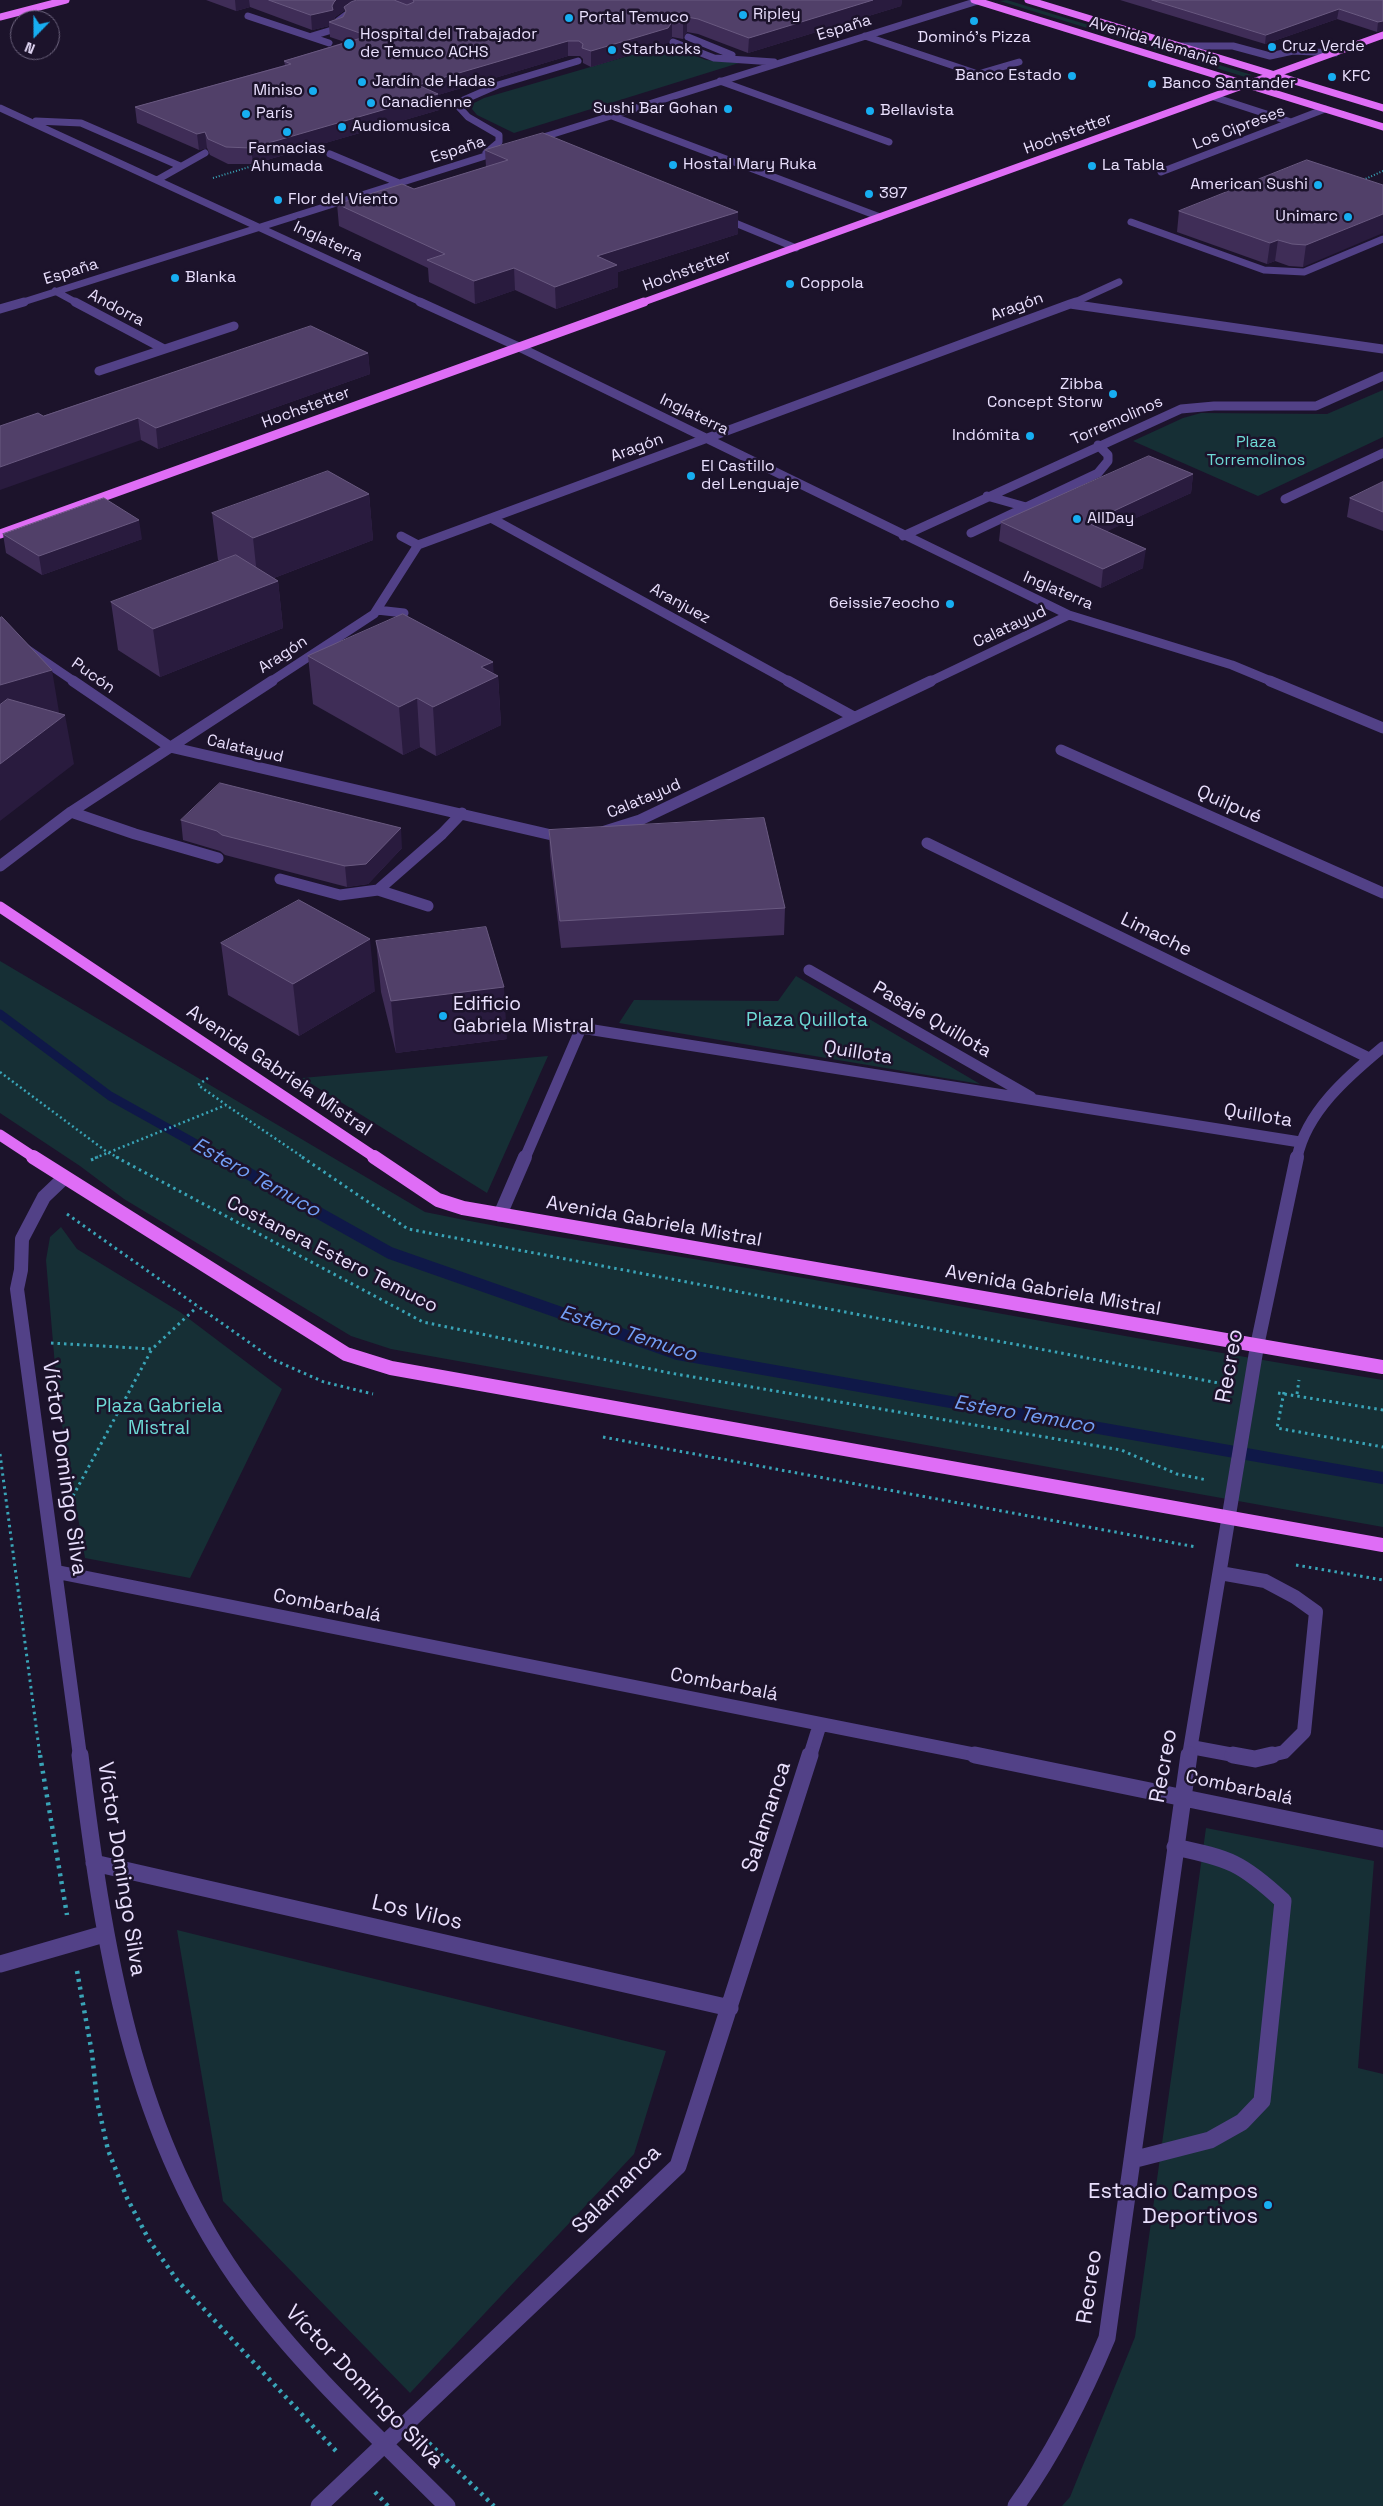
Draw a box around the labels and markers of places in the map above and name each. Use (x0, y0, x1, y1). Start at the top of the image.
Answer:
place label: Ripley (753, 5, 801, 25)
place label: Portal Temuco (579, 8, 689, 28)
marker: Ripley (737, 9, 749, 21)
marker: Portal Temuco (563, 12, 575, 24)
marker: Dominó's Pizza (968, 15, 980, 27)
place label: Hospital del Trabajador de Temuco ACHS (360, 25, 537, 63)
place label: Dominó's Pizza (917, 28, 1031, 48)
marker: Hospital del Trabajador de Temuco ACHS (342, 37, 356, 51)
place label: Cruz Verde (1282, 37, 1365, 57)
place label: Starbucks (622, 40, 701, 60)
marker: Cruz Verde (1266, 41, 1278, 53)
marker: Starbucks (606, 44, 618, 56)
place label: Banco Estado (955, 66, 1062, 86)
place label: KFC (1342, 67, 1371, 87)
marker: Banco Estado (1066, 70, 1078, 82)
marker: KFC (1326, 71, 1338, 83)
place label: Jardín de Hadas (372, 72, 495, 92)
place label: Banco Santander (1162, 74, 1296, 94)
marker: Jardín de Hadas (356, 76, 368, 88)
marker: Banco Santander (1146, 78, 1158, 90)
place label: Miniso (253, 81, 303, 101)
marker: Miniso (307, 85, 319, 97)
place label: Canadienne (381, 93, 472, 113)
marker: Canadienne (365, 97, 377, 109)
place label: Sushi Bar Gohan (593, 99, 718, 119)
place label: Bellavista (880, 101, 954, 121)
marker: Sushi Bar Gohan (722, 103, 734, 115)
place label: París (256, 104, 293, 124)
marker: Bellavista (864, 105, 876, 117)
marker: París (240, 108, 252, 120)
place label: Audiomusica (352, 117, 451, 137)
marker: Audiomusica (336, 121, 348, 133)
marker: Farmacias Ahumada (281, 126, 293, 138)
place label: Farmacias Ahumada (248, 139, 326, 177)
place label: Hostal Mary Ruka (683, 155, 817, 175)
place label: La Tabla (1102, 156, 1165, 176)
marker: Hostal Mary Ruka (667, 159, 679, 171)
marker: La Tabla (1086, 160, 1098, 172)
place label: American Sushi (1190, 175, 1308, 195)
marker: American Sushi (1312, 179, 1324, 191)
place label: 397 (879, 184, 907, 204)
marker: 397 (863, 188, 875, 200)
place label: Flor del Viento (288, 190, 398, 210)
marker: Flor del Viento (272, 194, 284, 206)
place label: Unimarc (1275, 207, 1338, 227)
marker: Unimarc (1342, 211, 1354, 223)
place label: Blanka (185, 268, 236, 288)
marker: Blanka (169, 272, 181, 284)
place label: Coppola (800, 274, 864, 294)
marker: Coppola (784, 278, 796, 290)
place label: Zibba Concept Storw (987, 375, 1103, 413)
marker: Zibba Concept Storw (1107, 388, 1119, 400)
place label: Indómita (952, 426, 1020, 446)
marker: Indómita (1024, 430, 1036, 442)
place label: El Castillo del Lenguaje (701, 457, 799, 495)
marker: El Castillo del Lenguaje (685, 470, 697, 482)
place label: AllDay (1087, 509, 1134, 529)
marker: AllDay (1071, 513, 1083, 525)
place label: 6eissie7eocho (829, 594, 940, 614)
marker: 6eissie7eocho (944, 598, 956, 610)
place label: Edificio Gabriela Mistral (453, 994, 594, 1038)
marker: Edificio Gabriela Mistral (437, 1010, 449, 1022)
place label: Estadio Campos Deportivos (1088, 2179, 1258, 2230)
marker: Estadio Campos Deportivos (1262, 2199, 1274, 2211)

